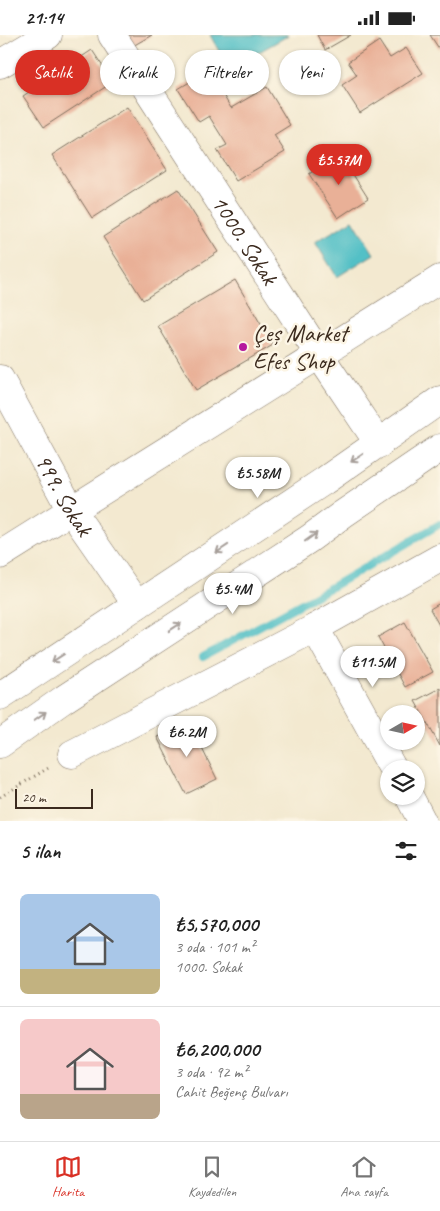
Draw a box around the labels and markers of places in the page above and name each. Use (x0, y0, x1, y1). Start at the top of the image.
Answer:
pin: ₺5.57M (298, 143, 380, 186)
place label: Çeș Market Efes Shop (253, 318, 350, 376)
marker: Çeș Market Efes Shop (237, 341, 249, 353)
pin: ₺5.58M (217, 457, 299, 499)
pin: ₺5.4M (198, 573, 268, 615)
pin: ₺11.5M (332, 645, 414, 688)
pin: ₺6.2M (152, 715, 222, 758)

